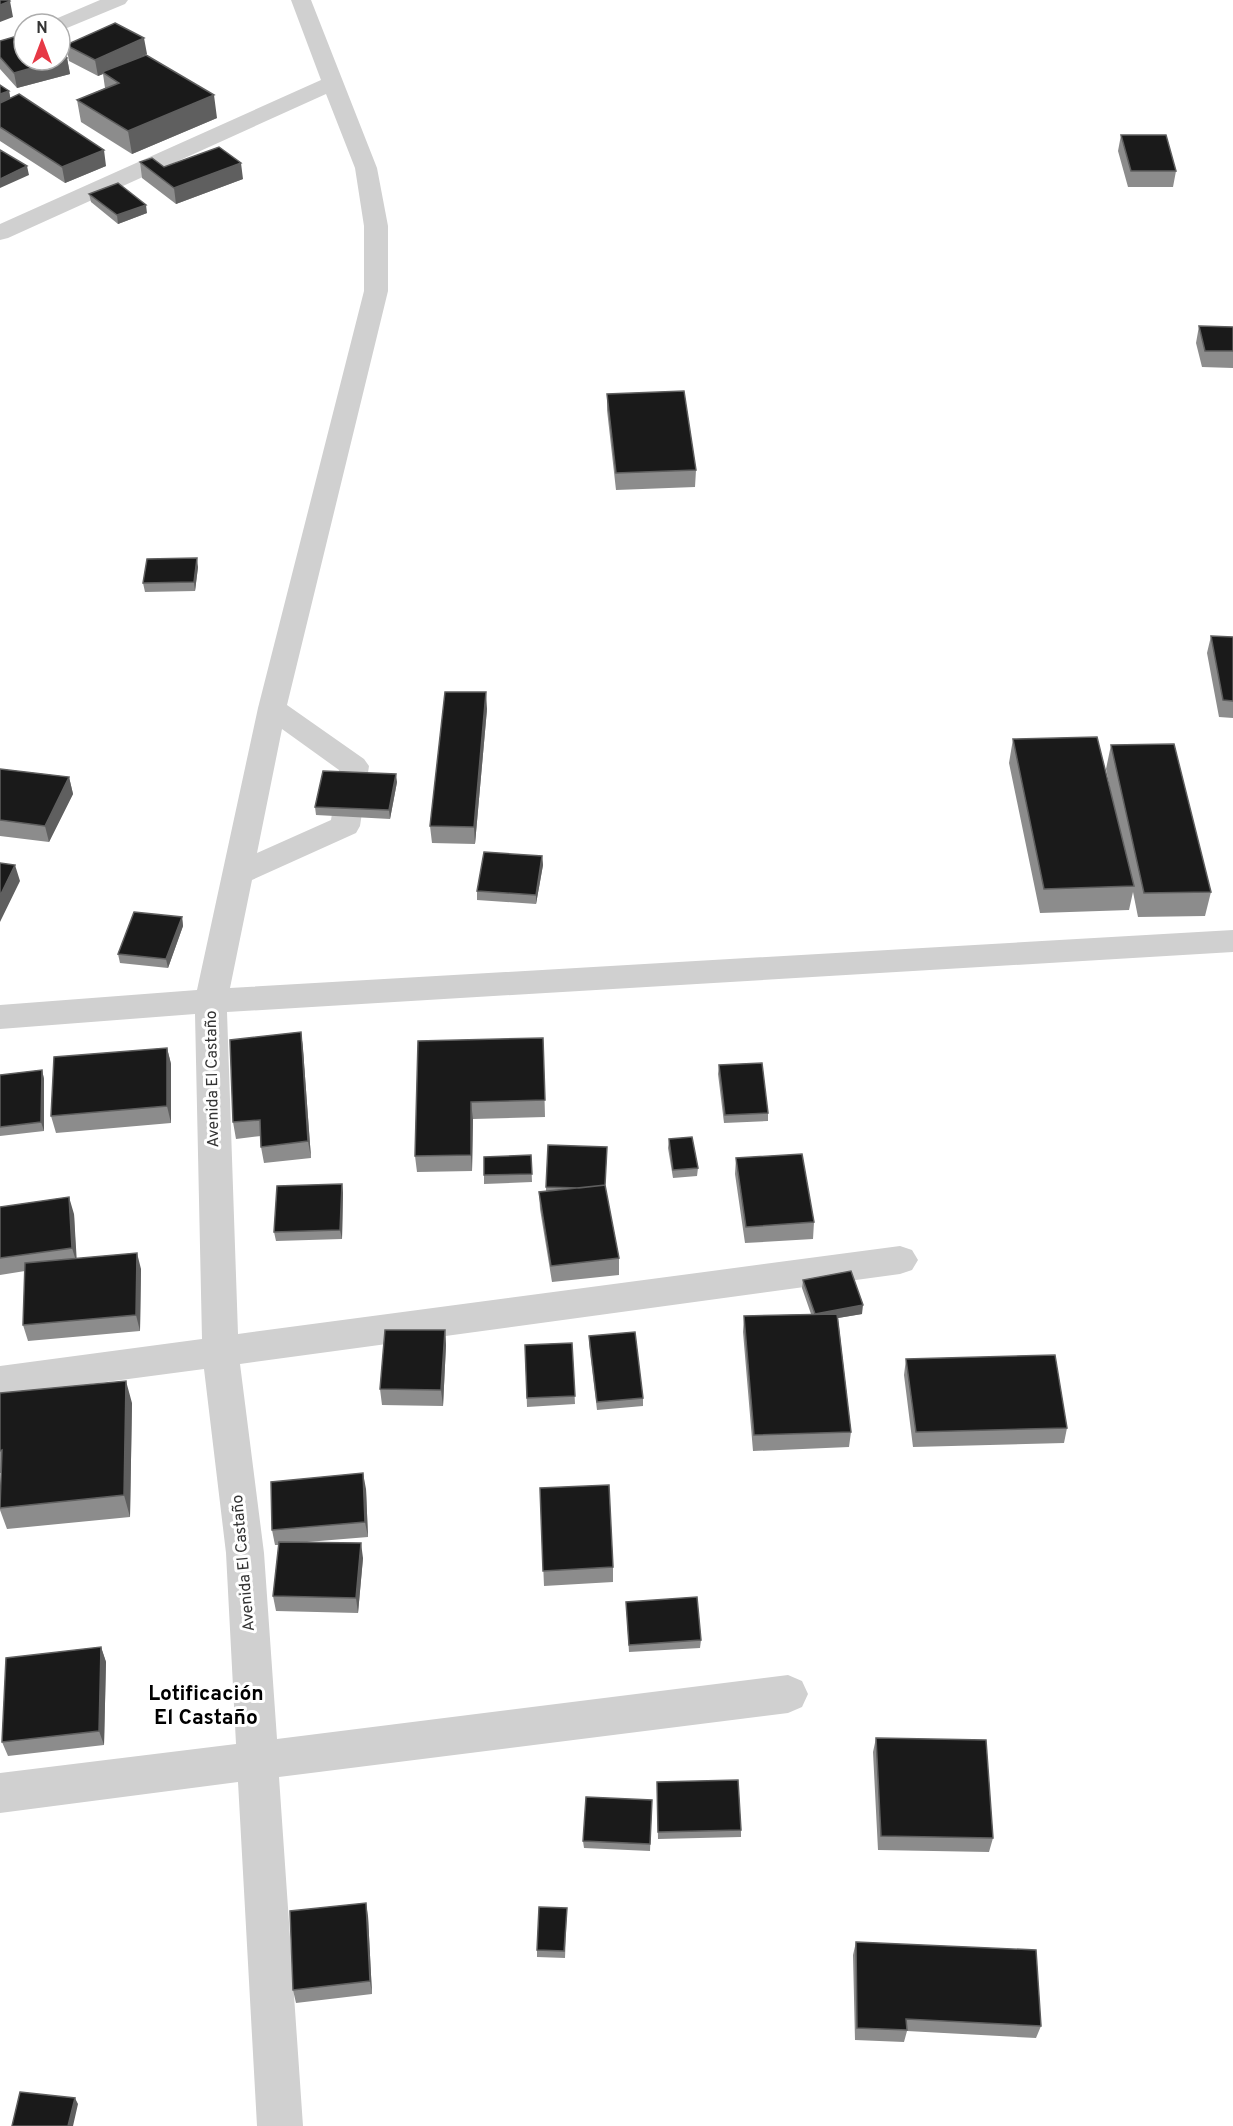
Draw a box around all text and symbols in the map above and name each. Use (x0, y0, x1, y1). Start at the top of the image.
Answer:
north arrow (12, 12, 72, 72)
text: N (36, 19, 48, 39)
street label: Avenida El Castaño (202, 1010, 224, 1148)
street label: Avenida El Castaño (228, 1494, 260, 1632)
district label: Lotificación El Castaño (148, 1681, 264, 1732)

